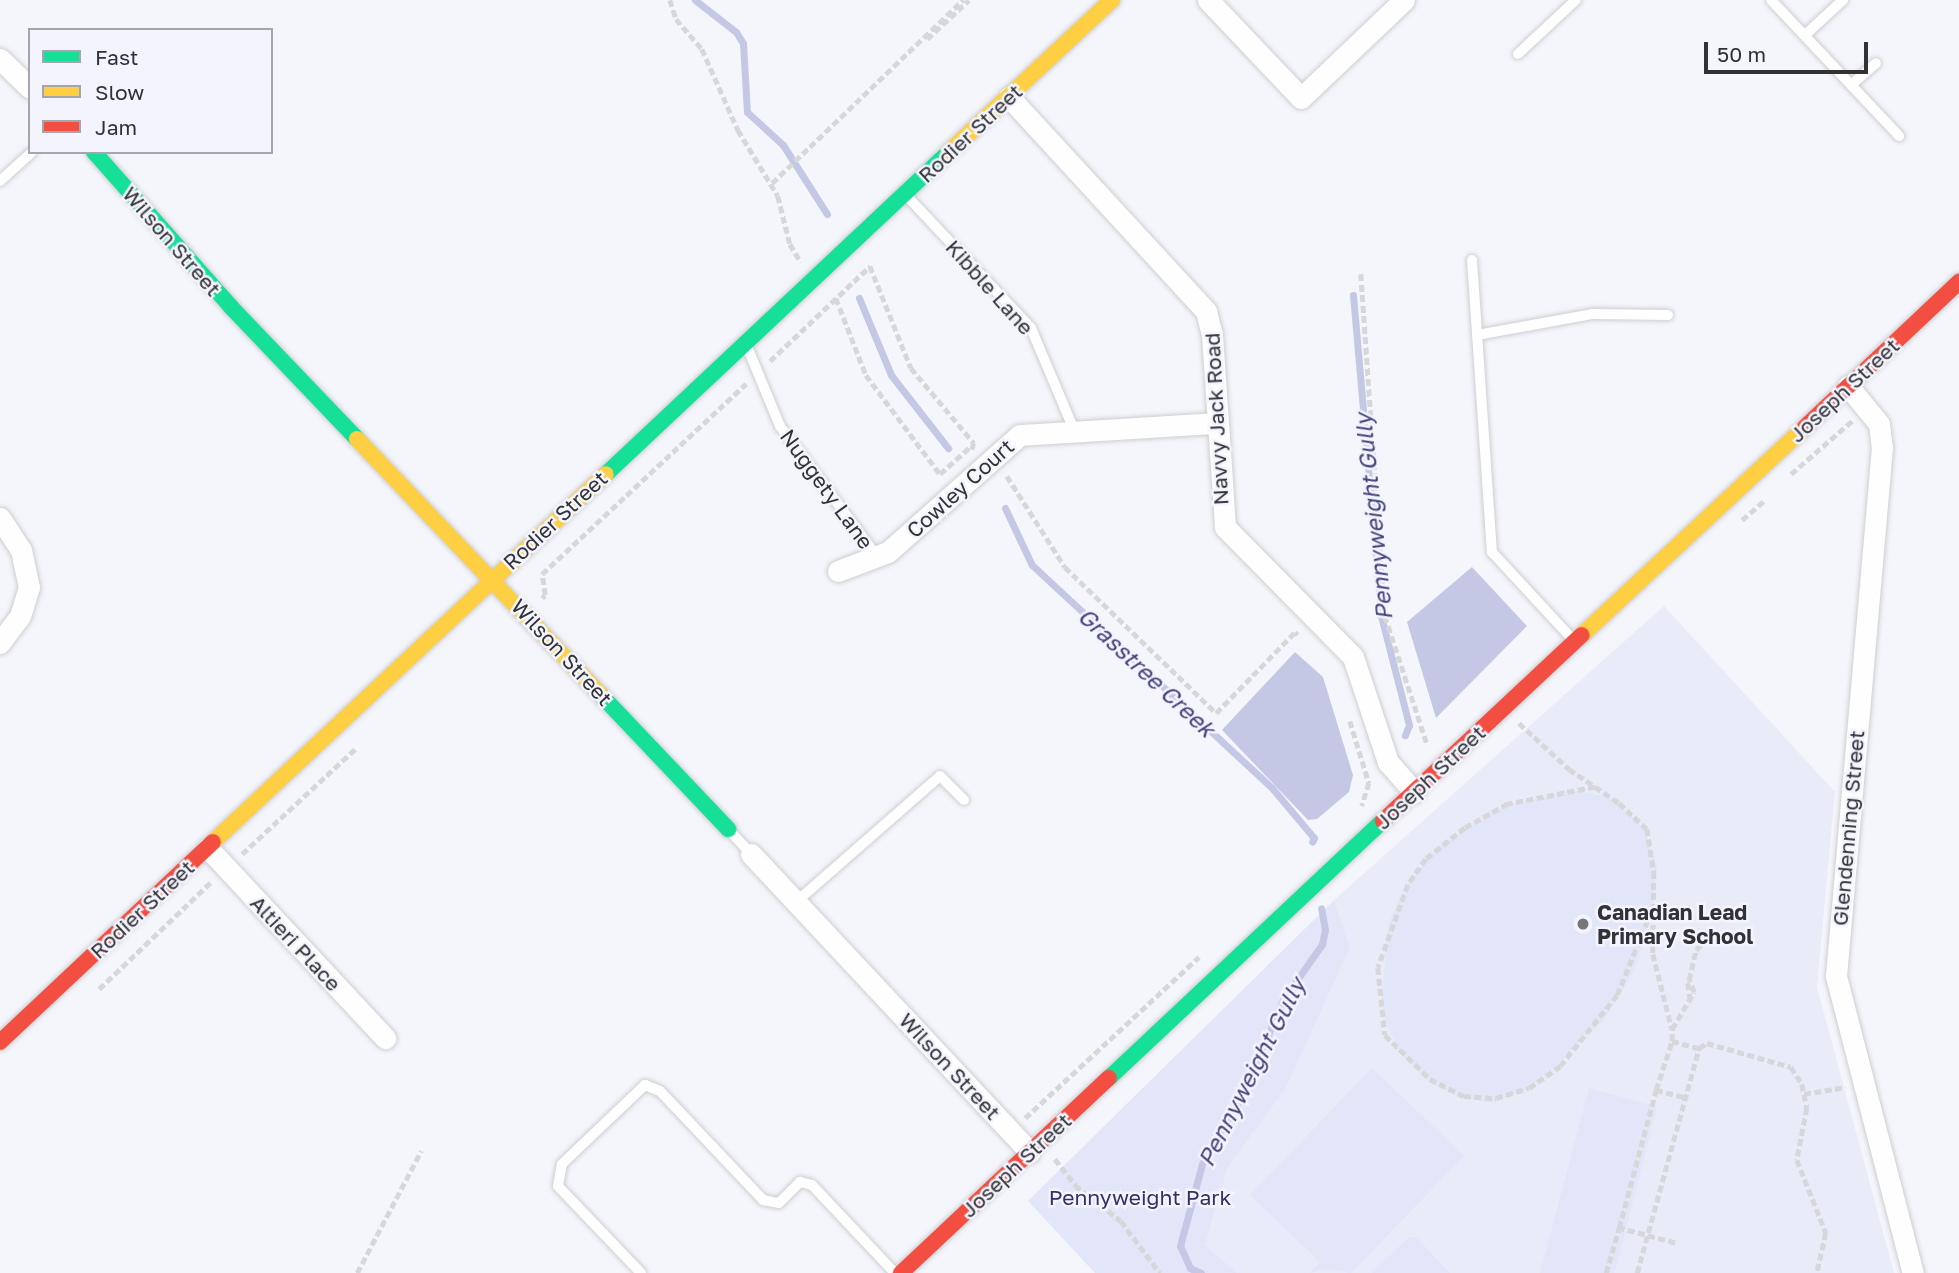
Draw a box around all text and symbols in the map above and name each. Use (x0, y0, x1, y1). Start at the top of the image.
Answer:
legend (28, 28, 273, 154)
scale bar (1707, 28, 1871, 72)
text: 50 m (1717, 41, 1766, 67)
text: Fast (95, 44, 138, 70)
street label: Rodier Street (913, 78, 1027, 188)
text: Slow (95, 79, 144, 105)
text: Jam (95, 114, 137, 140)
street label: Wilson Street (118, 181, 226, 301)
street label: Kibble Lane (941, 234, 1039, 340)
street label: Navvy Jack Road (1199, 332, 1233, 506)
street label: Joseph Street (1784, 333, 1904, 447)
water label: Pennyweight Gully (1348, 412, 1398, 622)
street label: Nuggety Lane (775, 424, 879, 554)
street label: Cowley Court (901, 433, 1019, 543)
street label: Rodier Street (498, 465, 612, 575)
street label: Wilson Street (506, 593, 618, 711)
water label: Grasstree Creek (1073, 602, 1221, 742)
street label: Joseph Street (1370, 720, 1490, 834)
street label: Glendenning Street (1827, 729, 1869, 927)
street label: Rodier Street (85, 854, 199, 964)
street label: Altieri Place (245, 890, 347, 996)
place label: Canadian Lead Primary School (1597, 899, 1753, 949)
marker: Canadian Lead Primary School (1575, 916, 1591, 932)
water label: Pennyweight Gully (1192, 973, 1310, 1171)
street label: Wilson Street (894, 1007, 1006, 1125)
street label: Joseph Street (956, 1108, 1076, 1222)
park label: Pennyweight Park (1049, 1184, 1231, 1210)

